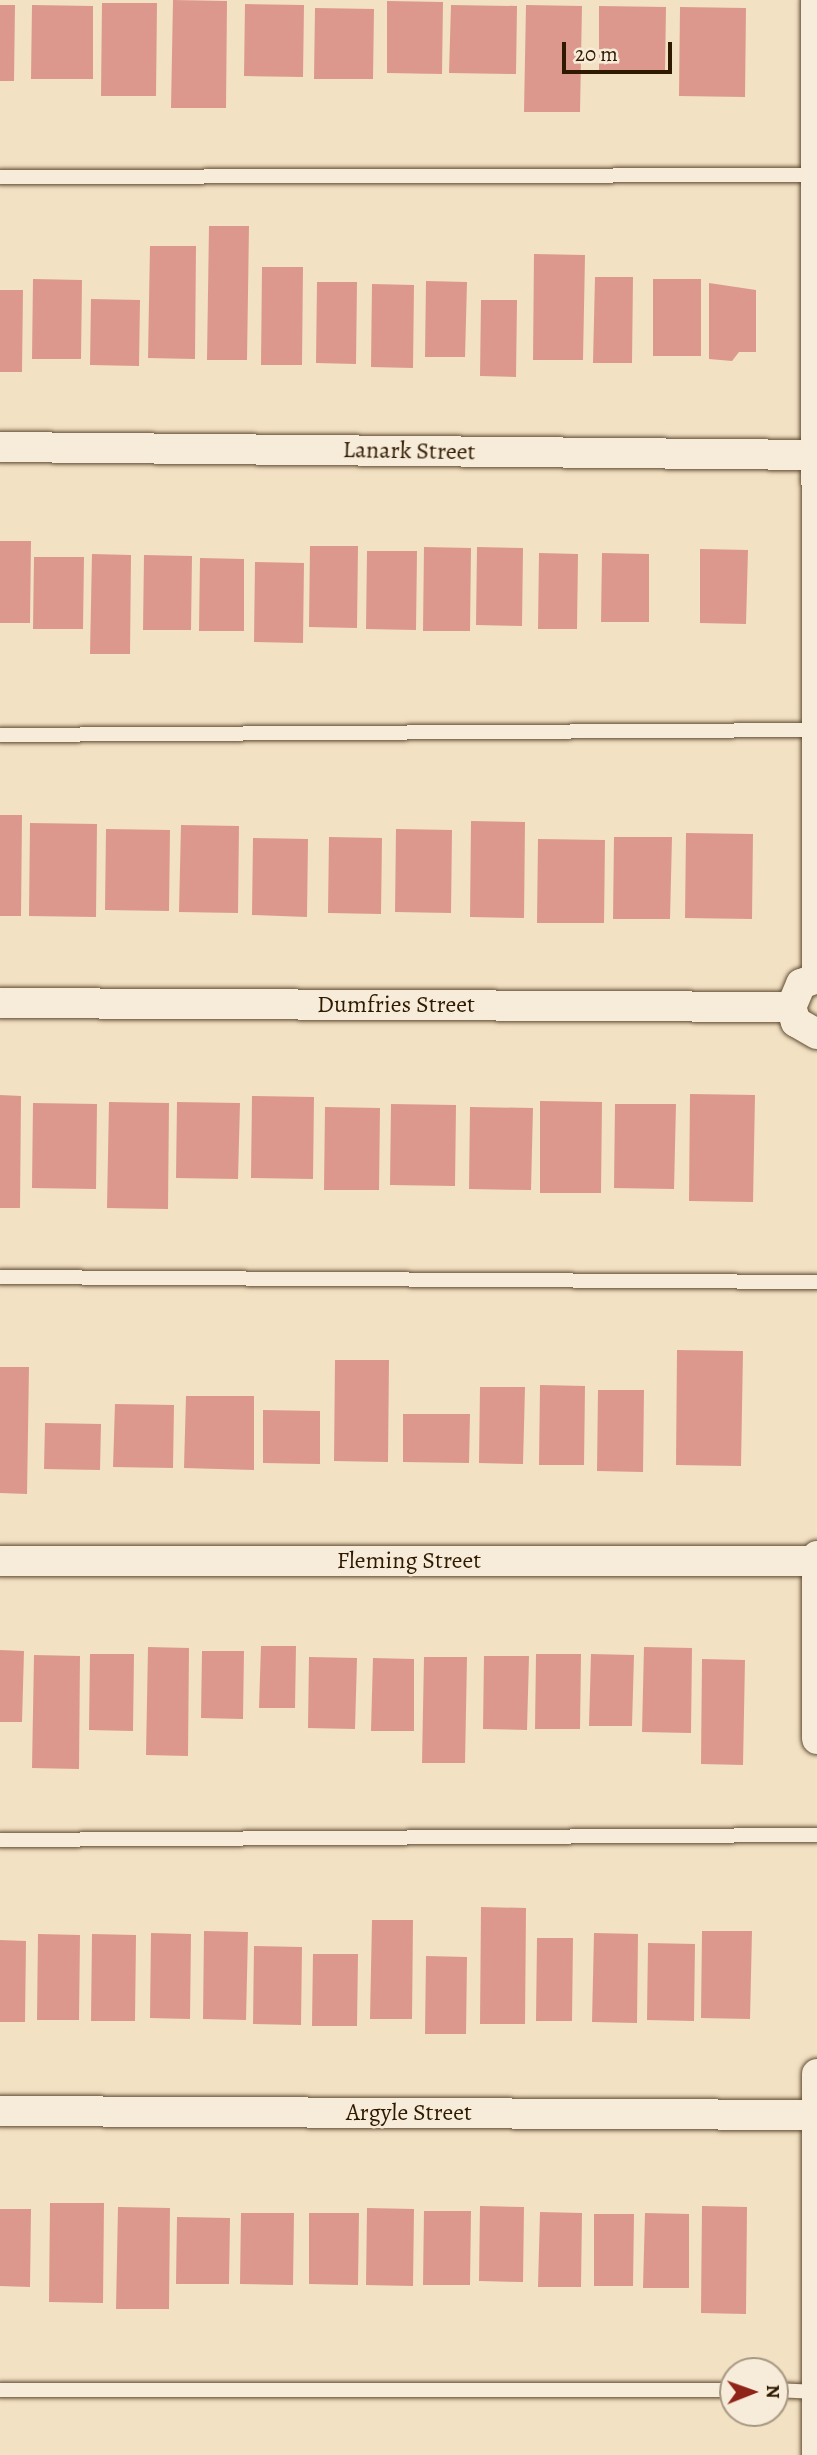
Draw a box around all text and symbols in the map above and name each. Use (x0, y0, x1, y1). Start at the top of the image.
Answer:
scale bar (565, 28, 675, 72)
text: 20 m (575, 40, 618, 68)
street label: Lanark Street (342, 435, 476, 467)
street label: Dumfries Street (317, 991, 475, 1019)
street label: Fleming Street (337, 1547, 481, 1575)
street label: Argyle Street (346, 2099, 472, 2127)
north arrow (719, 2357, 789, 2427)
text: N (760, 2385, 786, 2399)

